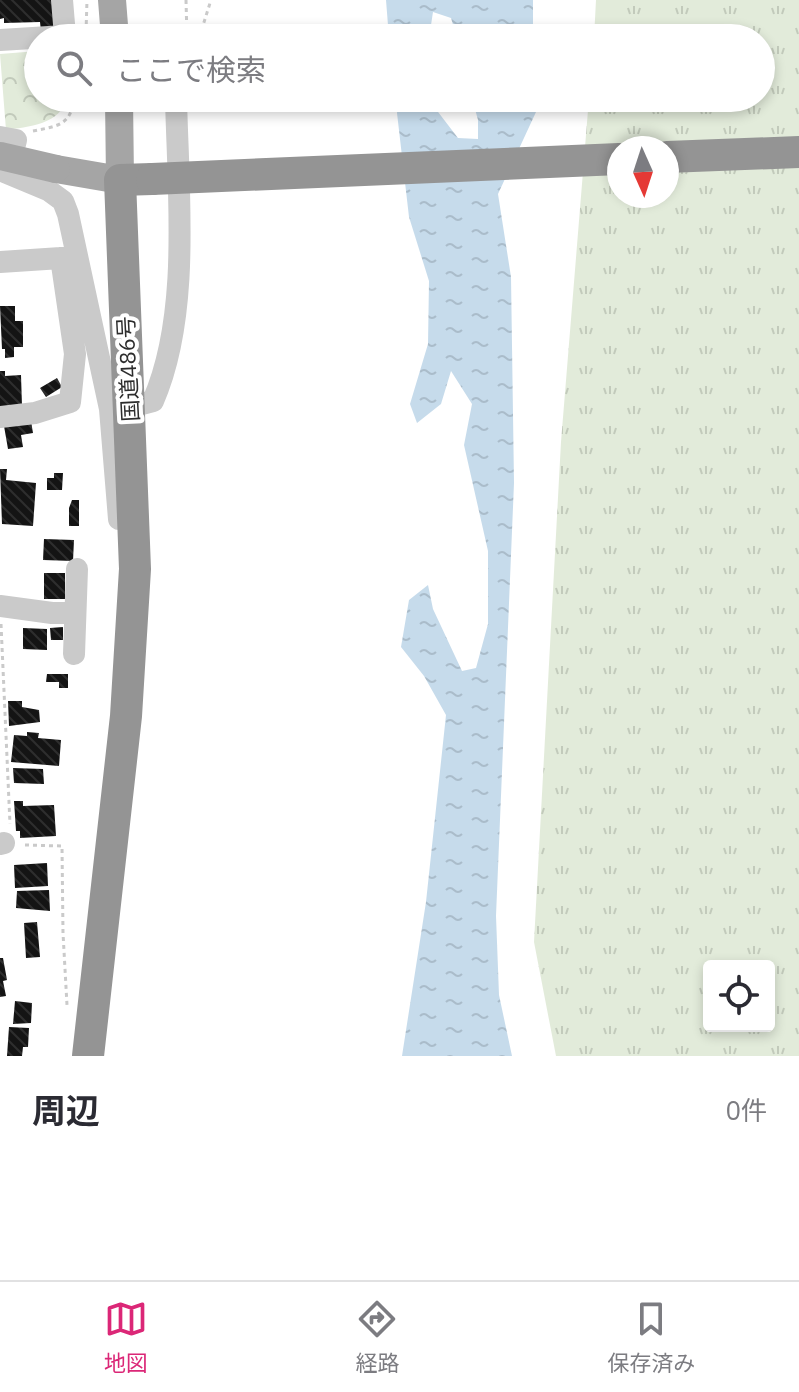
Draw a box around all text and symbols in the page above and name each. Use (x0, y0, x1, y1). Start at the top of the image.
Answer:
search box (24, 24, 775, 112)
icon: search (52, 46, 96, 90)
text: ここで検索 (116, 50, 266, 89)
north arrow (607, 136, 679, 208)
street label: 国道486号 (110, 316, 145, 423)
map controls (703, 960, 775, 1032)
button: locate (703, 960, 775, 1032)
text: 周辺 (32, 1088, 100, 1132)
text: 0件 (725, 1093, 767, 1127)
tab: 地図 (104, 1297, 148, 1377)
tab: 経路 (355, 1297, 399, 1377)
tab: 保存済み (607, 1297, 695, 1377)

